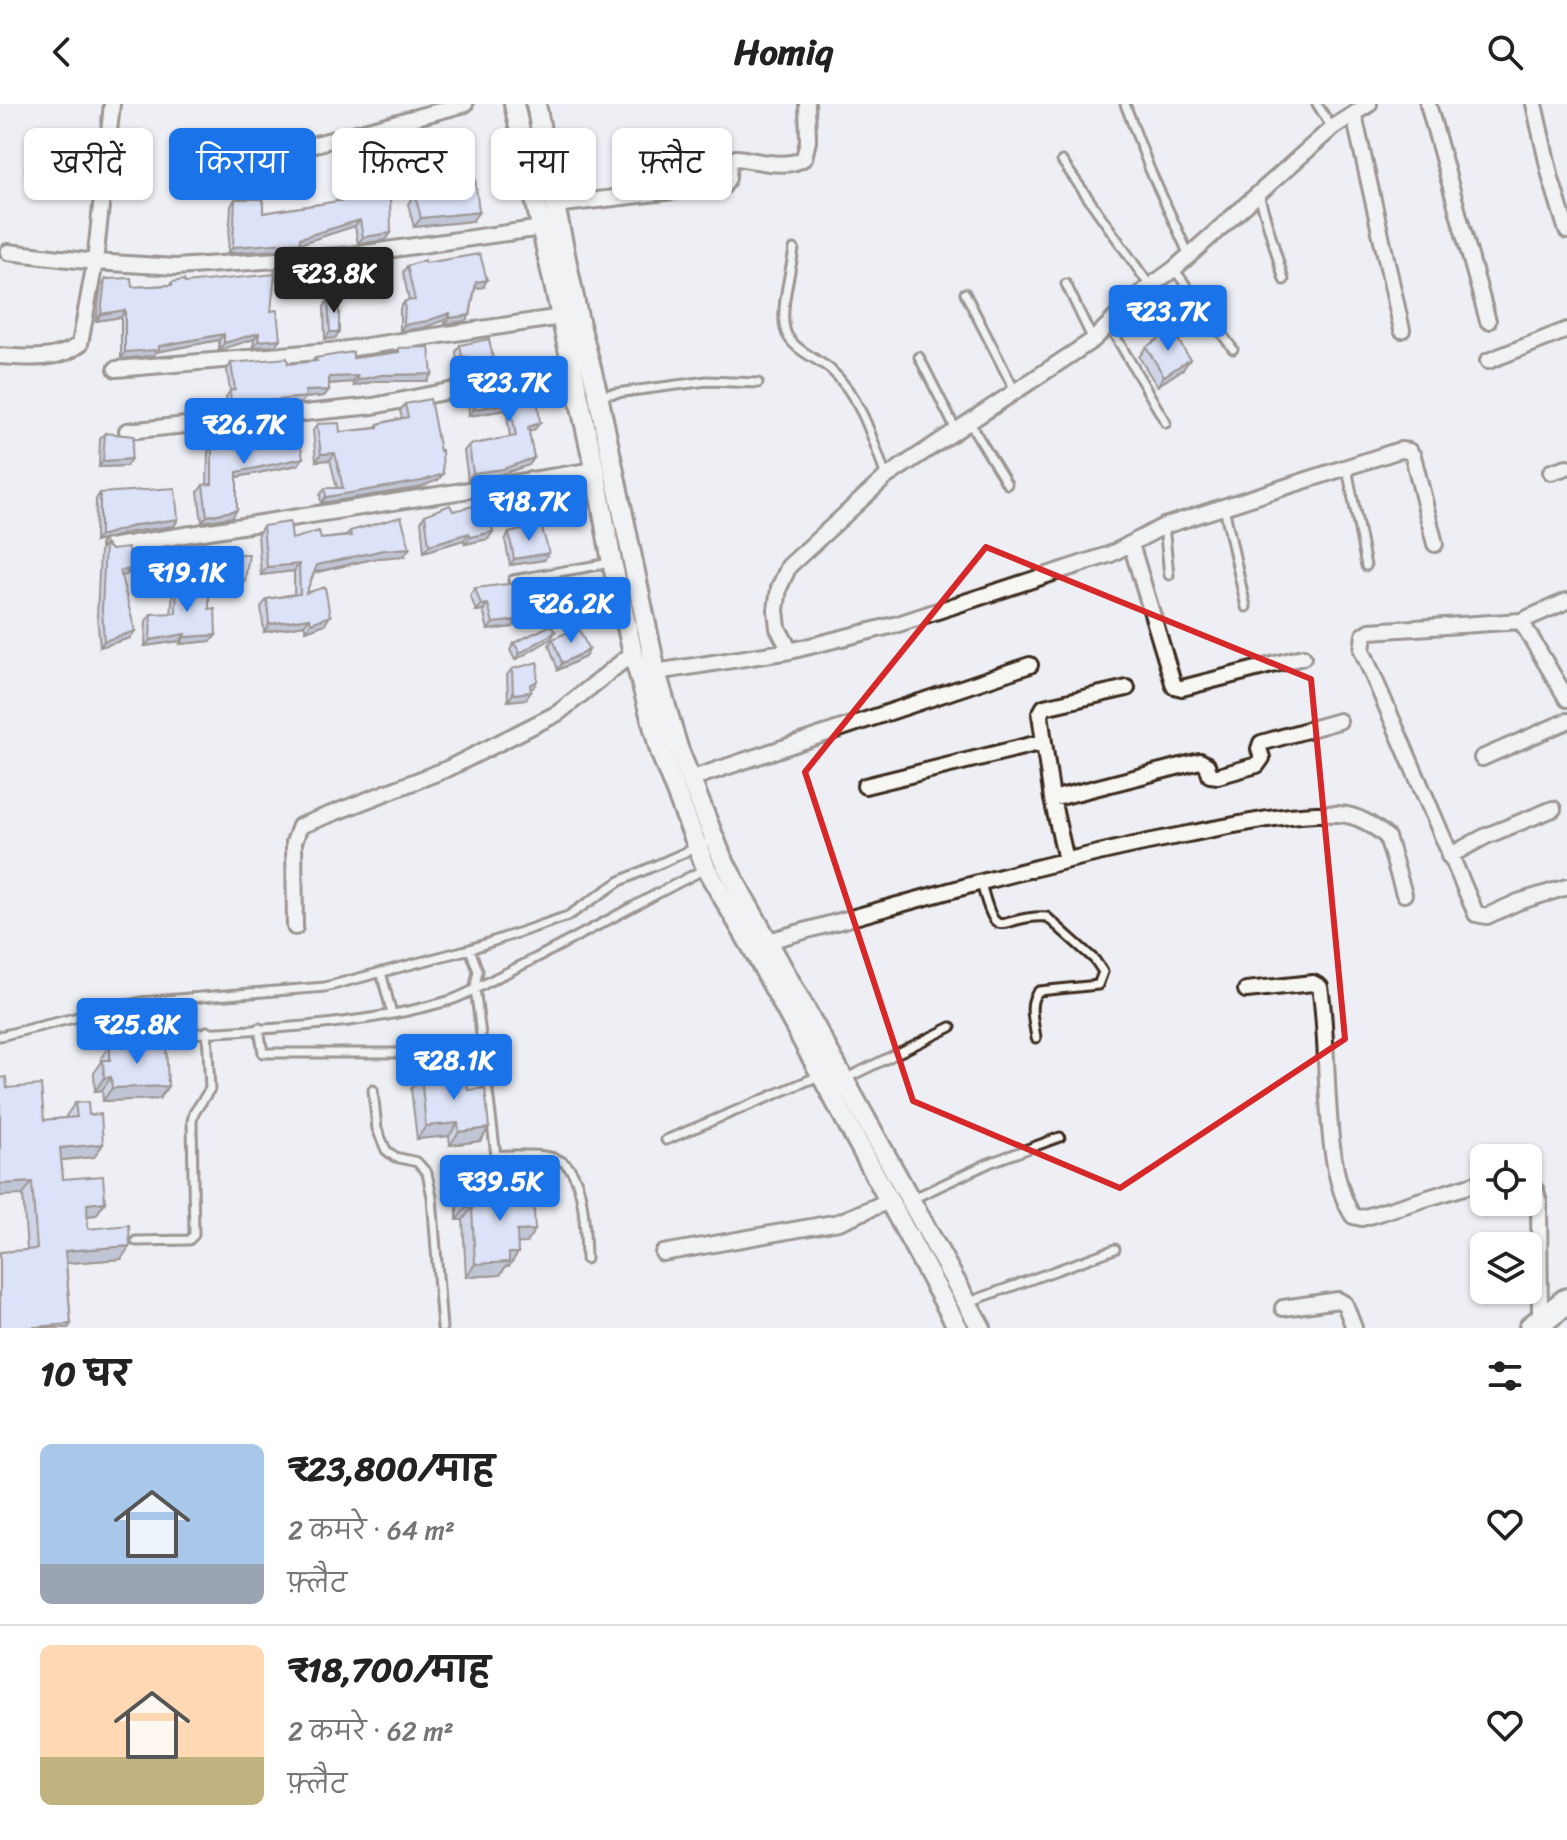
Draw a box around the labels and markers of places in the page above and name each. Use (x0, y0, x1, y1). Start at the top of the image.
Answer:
pin: ₹23.8K (269, 247, 399, 315)
pin: ₹23.7K (1103, 285, 1233, 353)
pin: ₹23.7K (444, 356, 574, 424)
pin: ₹26.7K (179, 398, 309, 466)
pin: ₹18.7K (464, 475, 594, 543)
pin: ₹19.1K (122, 546, 252, 614)
pin: ₹26.2K (506, 577, 636, 645)
pin: ₹25.8K (72, 998, 202, 1066)
pin: ₹28.1K (389, 1034, 519, 1102)
pin: ₹39.5K (435, 1155, 565, 1223)

